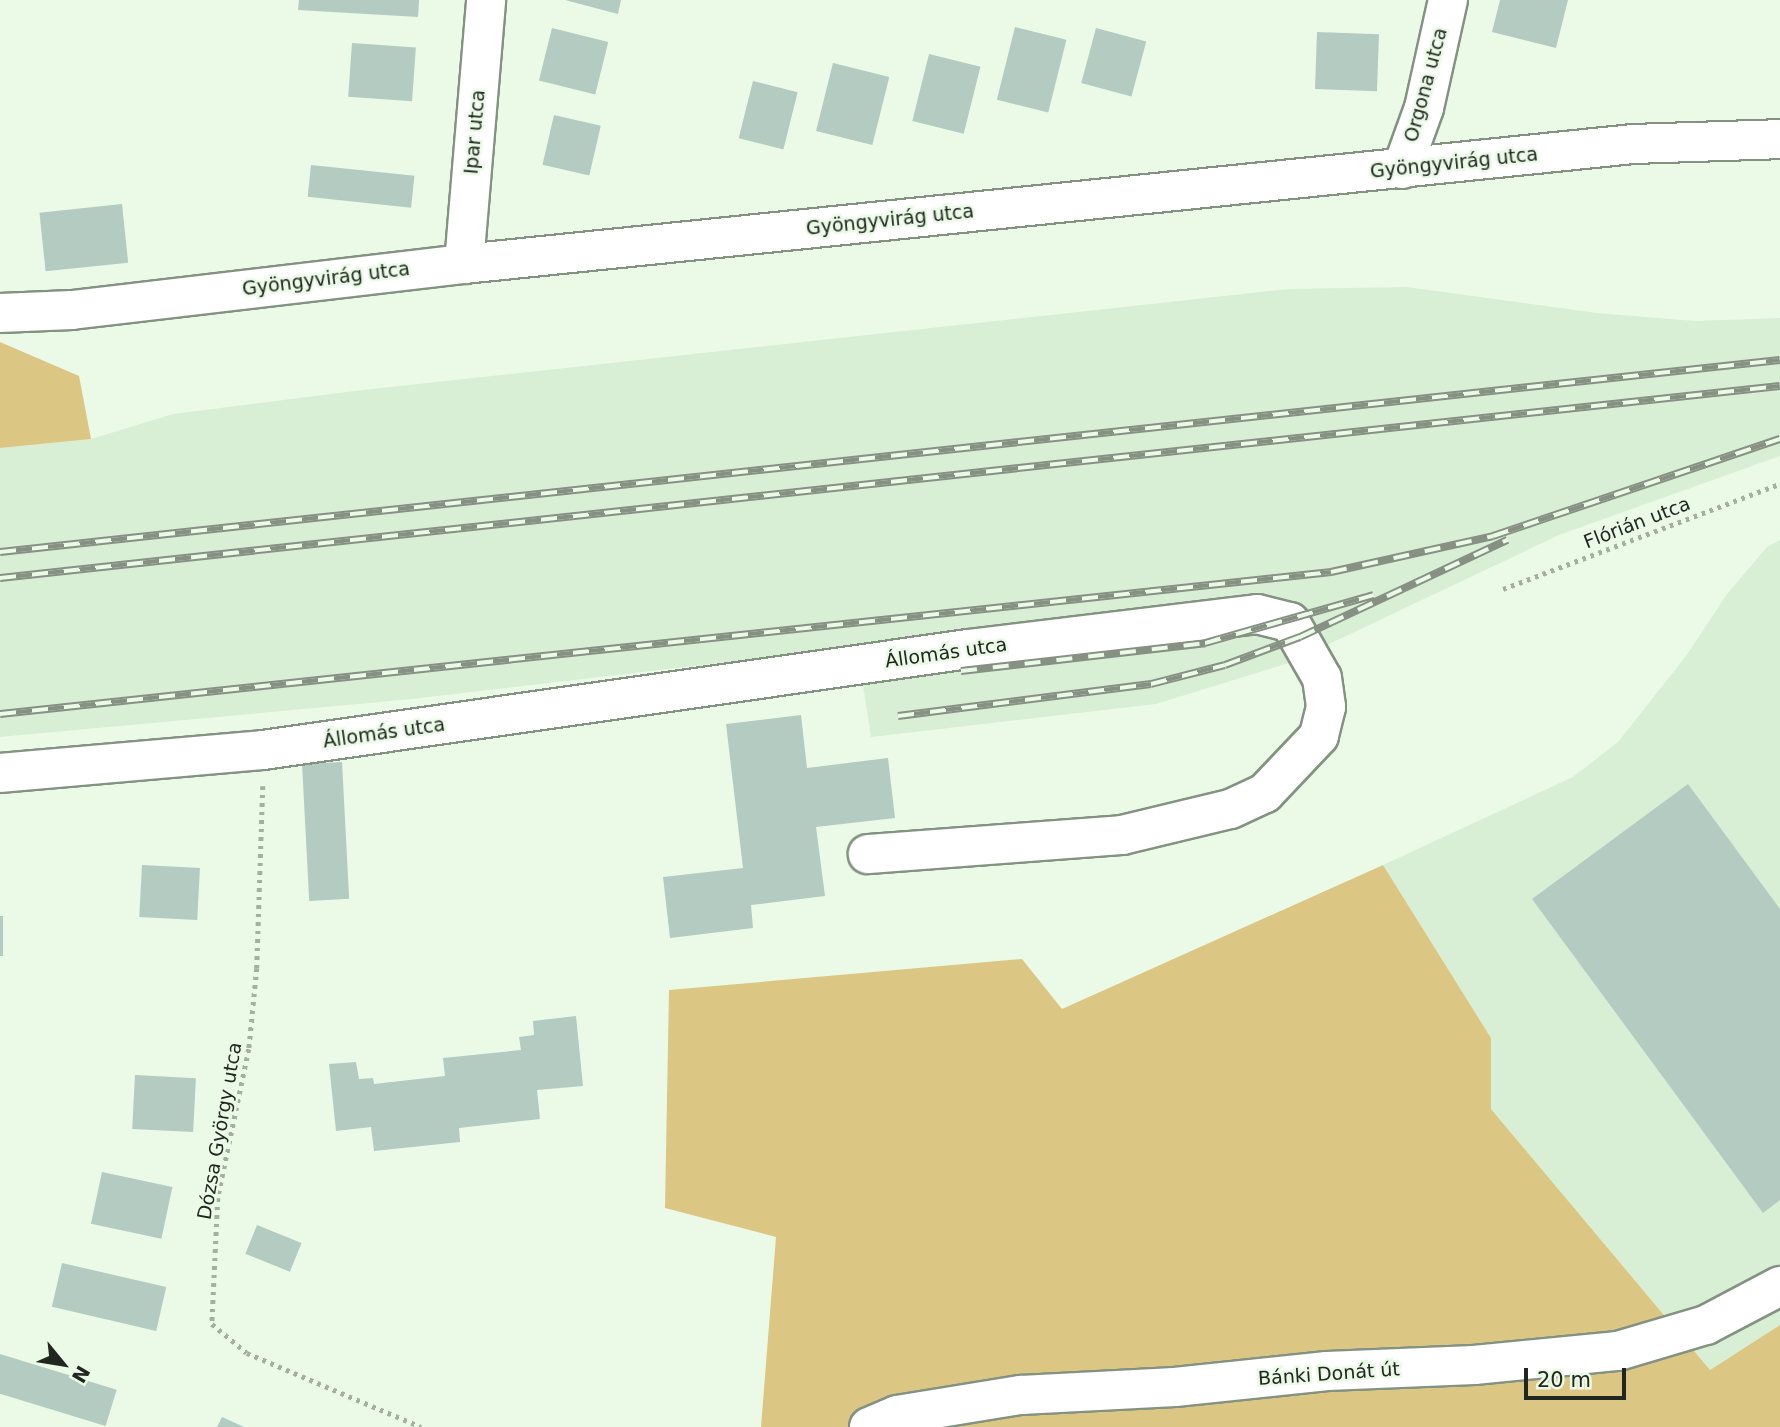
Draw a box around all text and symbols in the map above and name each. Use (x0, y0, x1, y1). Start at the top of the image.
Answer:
street label: Orgona utca (1400, 25, 1452, 145)
street label: Ipar utca (460, 89, 490, 175)
street label: Gyöngyvirág utca (1369, 143, 1539, 183)
street label: Gyöngyvirág utca (805, 200, 975, 240)
street label: Gyöngyvirág utca (241, 257, 411, 301)
street label: Flórián utca (1581, 492, 1693, 554)
street label: Állomás utca (884, 633, 1008, 673)
street label: Állomás utca (322, 713, 446, 753)
street label: Dózsa György utca (193, 1040, 247, 1222)
north arrow (28, 1329, 98, 1399)
scale bar (1528, 1354, 1630, 1398)
street label: Bánki Donát út (1257, 1358, 1401, 1390)
text: N (68, 1362, 95, 1387)
text: 20 m (1537, 1368, 1591, 1392)

